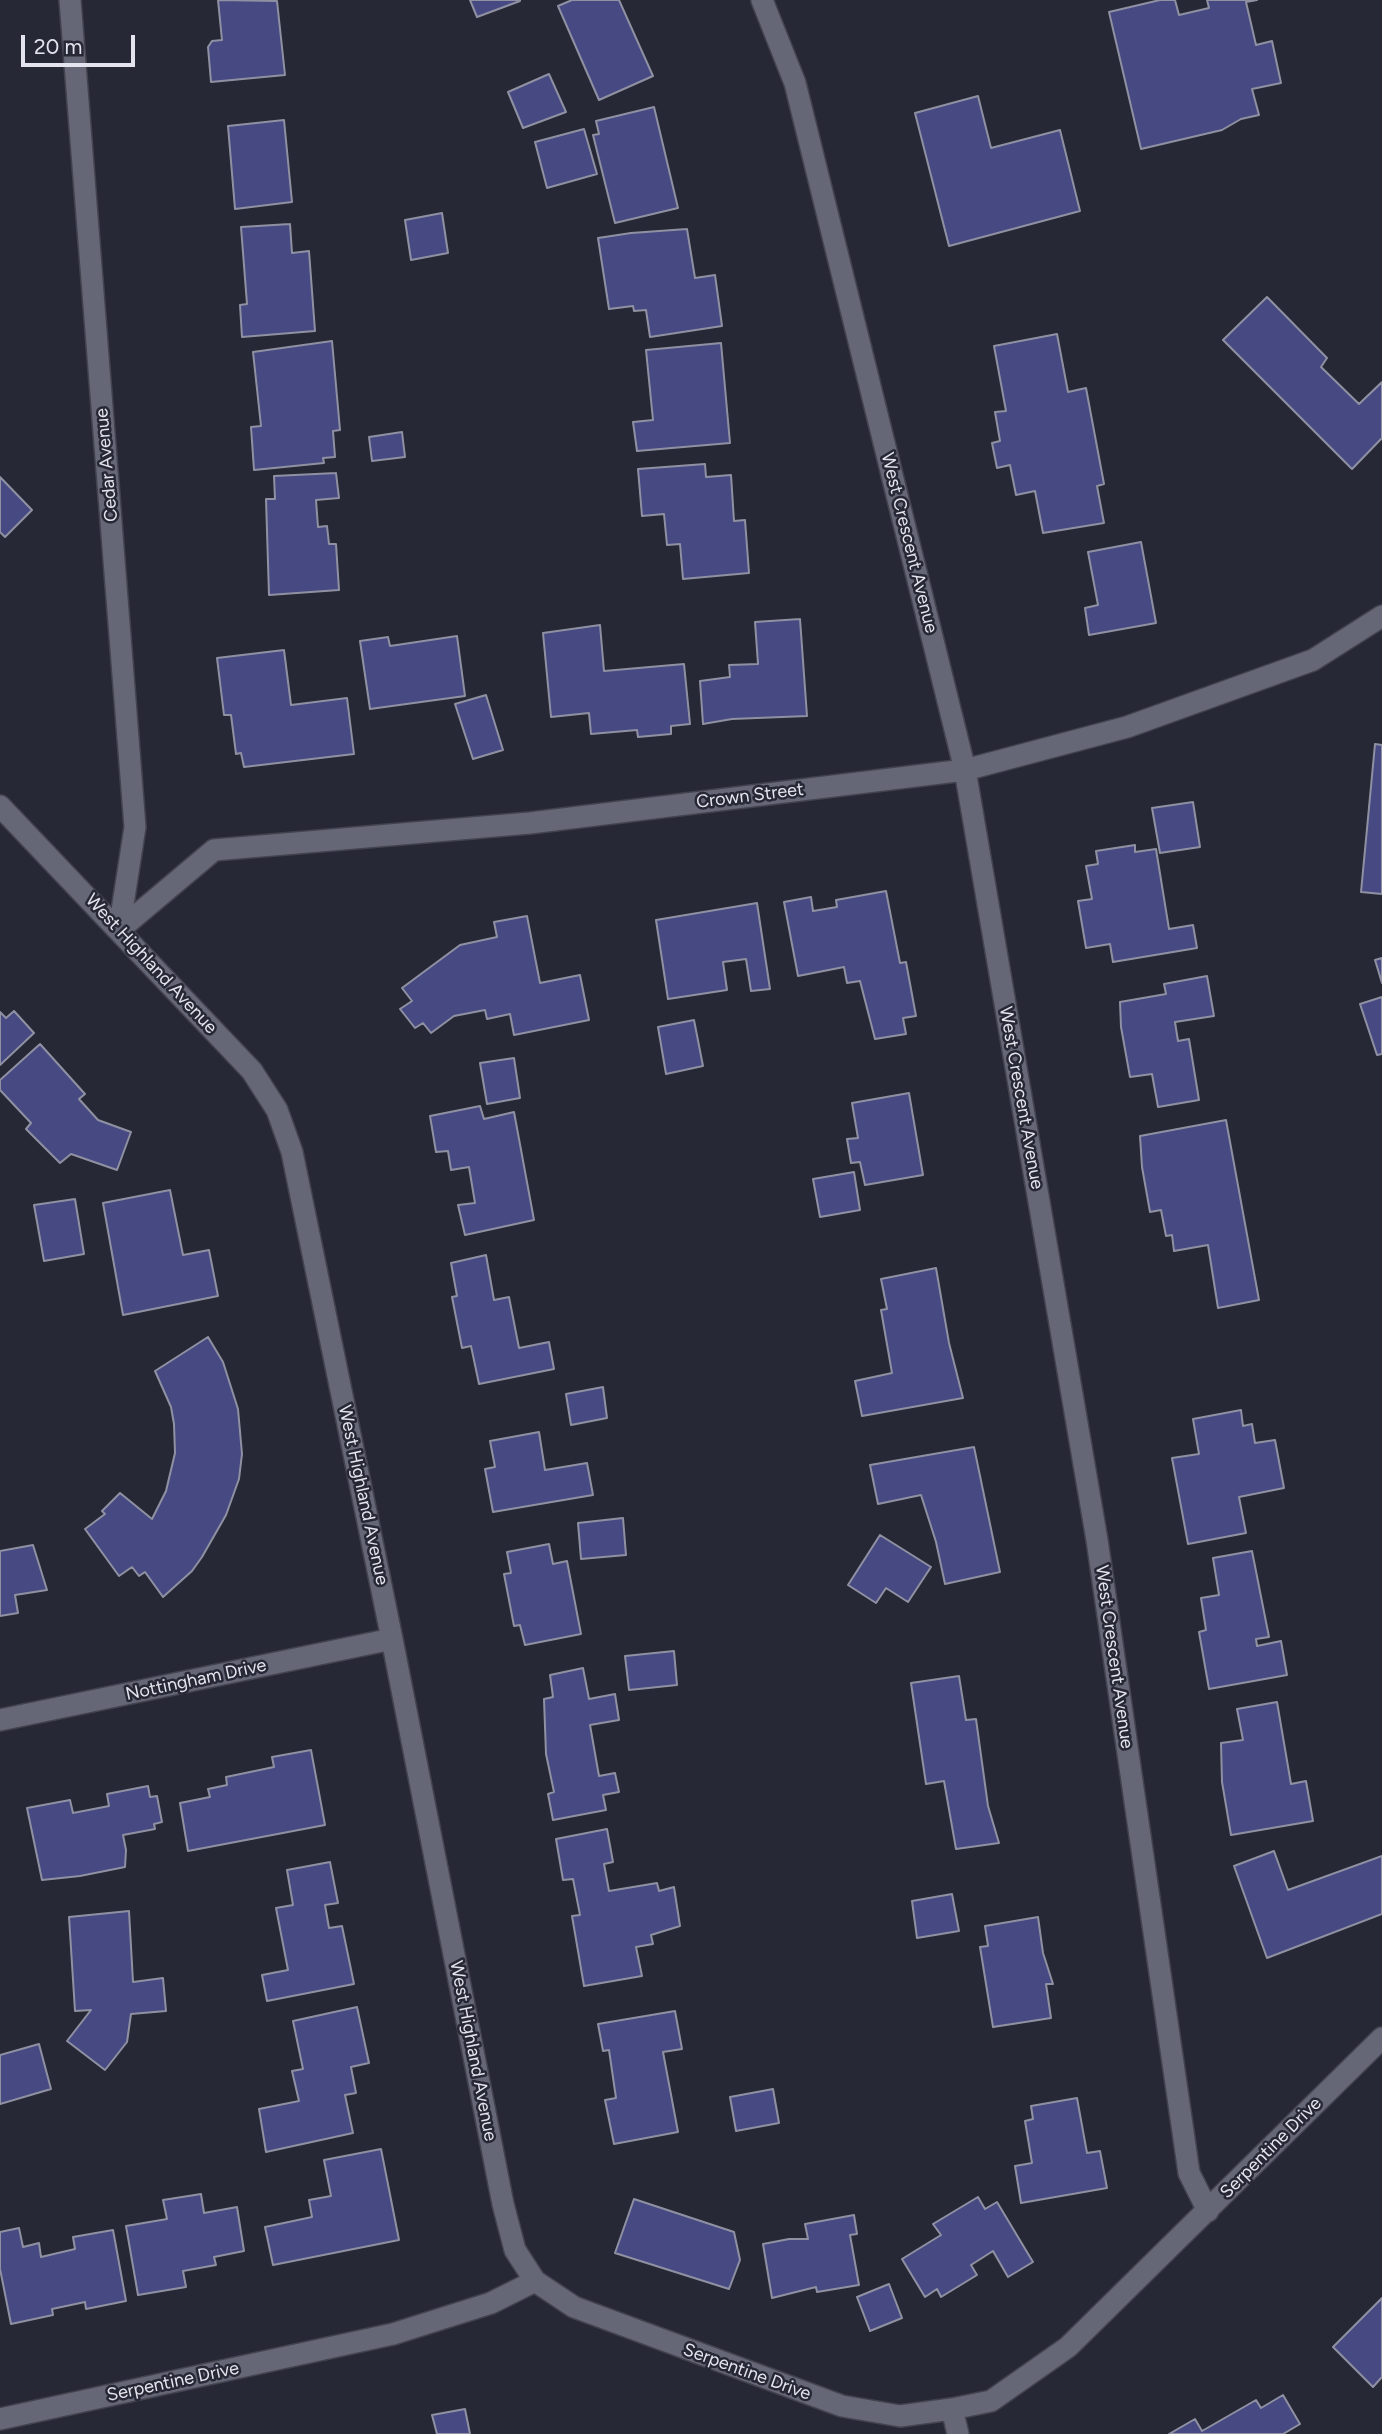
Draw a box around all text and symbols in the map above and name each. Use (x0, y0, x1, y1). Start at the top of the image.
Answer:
scale bar (24, 21, 138, 65)
text: 20 m (34, 34, 82, 59)
street label: Cedar Avenue (91, 407, 123, 523)
street label: West Crescent Avenue (876, 451, 942, 635)
street label: Crown Street (695, 779, 805, 813)
street label: West Highland Avenue (81, 890, 221, 1038)
street label: West Crescent Avenue (994, 1005, 1048, 1191)
street label: West Highland Avenue (333, 1403, 393, 1587)
street label: West Crescent Avenue (1090, 1564, 1138, 1750)
street label: Nottingham Drive (124, 1655, 268, 1705)
street label: West Highland Avenue (445, 1959, 501, 2143)
street label: Serpentine Drive (1216, 2093, 1326, 2203)
street label: Serpentine Drive (680, 2339, 814, 2405)
street label: Serpentine Drive (105, 2357, 241, 2407)

